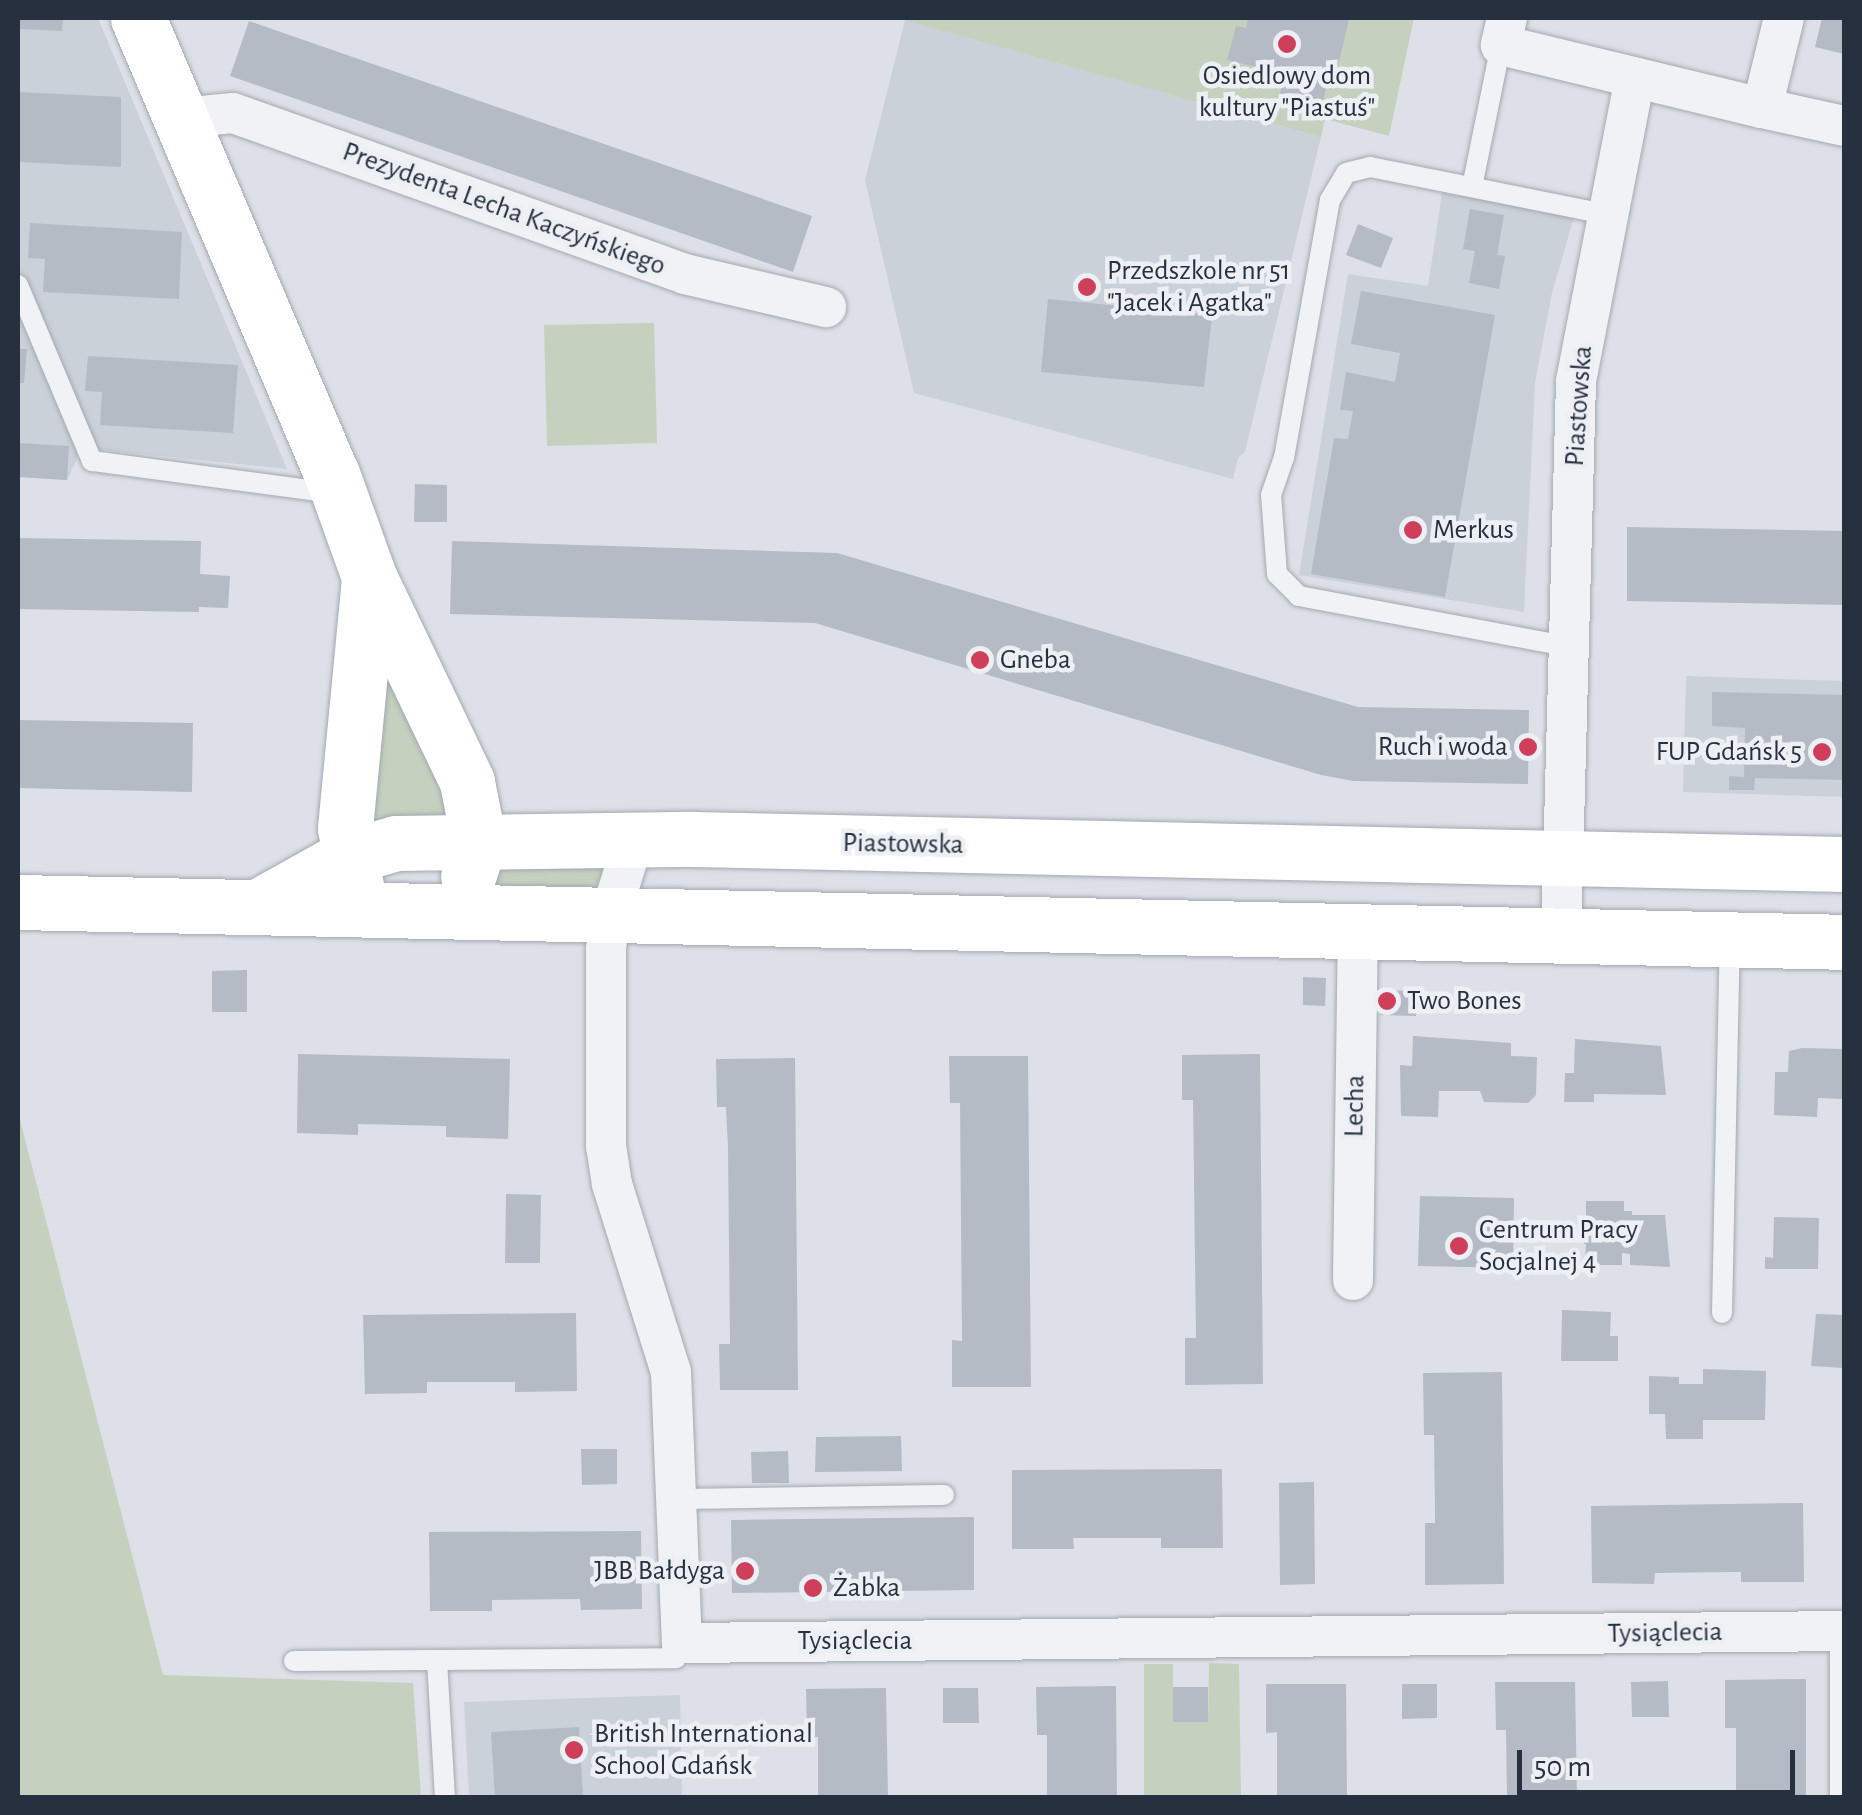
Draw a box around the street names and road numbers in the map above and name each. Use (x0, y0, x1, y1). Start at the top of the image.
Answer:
street label: Prezydenta Lecha Kaczyńskiego (338, 135, 670, 283)
street label: Piastowska (1558, 345, 1600, 467)
street label: Piastowska (842, 826, 964, 862)
street label: Lecha (1338, 1074, 1372, 1138)
street label: Tysiąclecia (1607, 1615, 1723, 1651)
street label: Tysiąclecia (798, 1624, 912, 1658)

